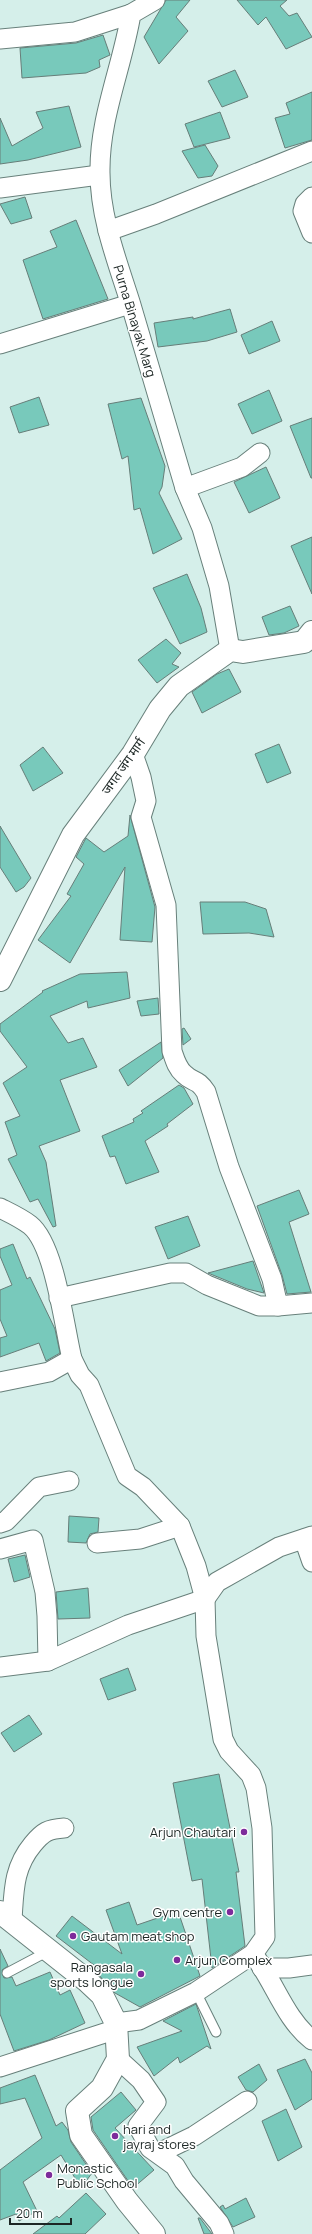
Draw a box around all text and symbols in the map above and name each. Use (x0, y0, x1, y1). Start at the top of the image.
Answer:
street label: Purna Binayak Marg (109, 263, 161, 379)
street label: जगत जंग मार्ग (97, 733, 150, 798)
place label: Arjun Chautari (150, 1823, 236, 1841)
marker: Arjun Chautari (239, 1827, 249, 1837)
place label: Gym centre (153, 1903, 222, 1921)
marker: Gym centre (225, 1907, 235, 1917)
place label: Gautam meat shop (81, 1927, 195, 1945)
marker: Gautam meat shop (68, 1931, 78, 1941)
place label: Arjun Complex (185, 1951, 272, 1969)
marker: Arjun Complex (172, 1955, 182, 1965)
place label: Rangasala sports longue (50, 1958, 133, 1991)
marker: Rangasala sports longue (136, 1969, 146, 1979)
place label: hari and jayraj stores (122, 2120, 196, 2153)
marker: hari and jayraj stores (110, 2131, 120, 2141)
place label: Monastic Public School (57, 2159, 137, 2192)
marker: Monastic Public School (44, 2170, 54, 2180)
scale bar (10, 2200, 71, 2226)
text: 20 m (16, 2205, 43, 2222)

